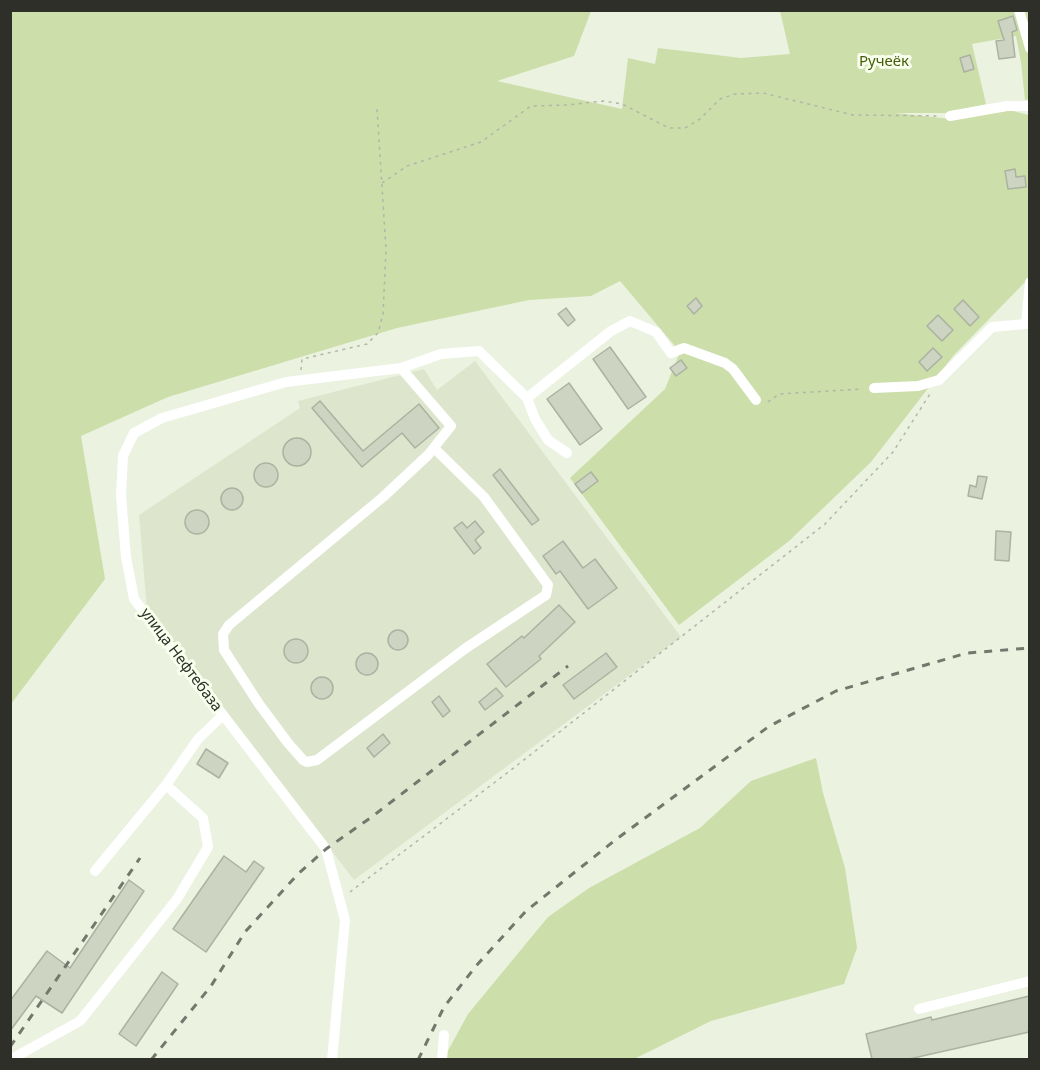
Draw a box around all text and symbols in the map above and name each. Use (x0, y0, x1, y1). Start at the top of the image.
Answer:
park label: Ручеёк (859, 53, 909, 71)
street label: улица Нефтебаза (136, 605, 226, 715)

